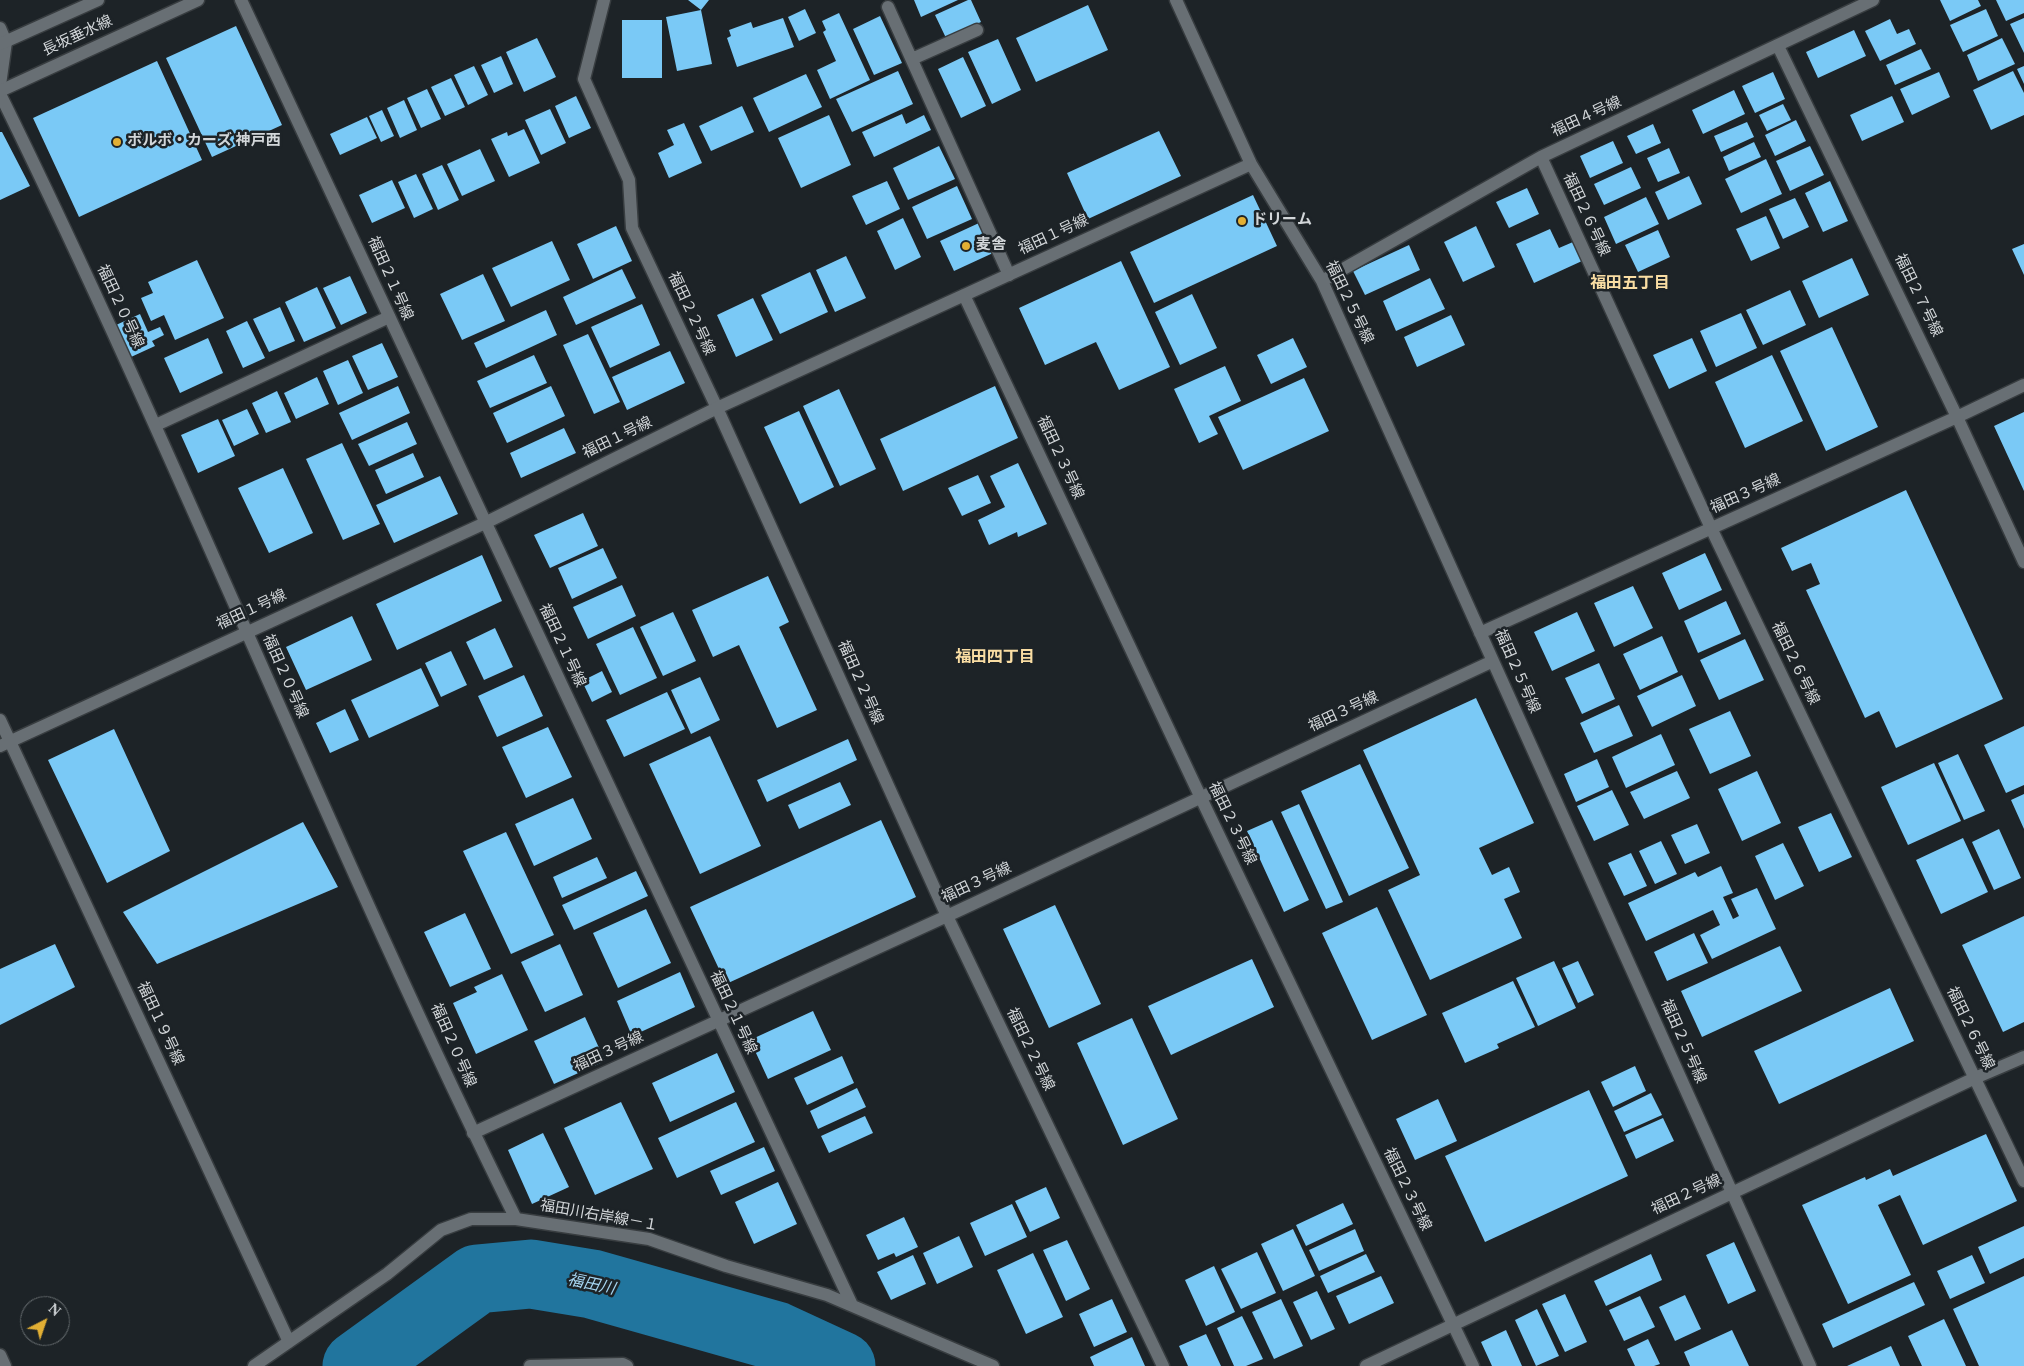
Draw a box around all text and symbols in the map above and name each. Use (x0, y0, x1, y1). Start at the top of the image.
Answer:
street label: 長坂垂水線 (40, 13, 116, 61)
street label: 福田４号線 (1549, 94, 1625, 142)
place label: ボルボ・カーズ 神戸西 (127, 133, 281, 151)
marker: ボルボ・カーズ 神戸西 (111, 136, 123, 148)
street label: 福田２６号線 (1558, 170, 1612, 260)
street label: 福田１号線 (1016, 212, 1092, 260)
place label: ドリーム (1252, 212, 1312, 230)
marker: ドリーム (1236, 215, 1248, 227)
street label: 福田２１号線 (362, 234, 416, 324)
place label: 麦舎 (976, 237, 1006, 255)
marker: 麦舎 (960, 240, 972, 252)
street label: 福田２７号線 (1889, 252, 1945, 340)
street label: 福田２５号線 (1320, 259, 1376, 347)
street label: 福田２０号線 (92, 262, 146, 352)
street label: 福田２２号線 (663, 269, 717, 359)
district label: 福田五丁目 (1590, 275, 1670, 295)
street label: 福田２３号線 (1032, 413, 1086, 503)
street label: 福田１号線 (580, 414, 656, 464)
street label: 福田３号線 (1708, 472, 1784, 518)
street label: 福田１号線 (214, 587, 290, 635)
street label: 福田２１号線 (534, 601, 588, 691)
street label: 福田２６号線 (1766, 620, 1822, 708)
street label: 福田２５号線 (1489, 627, 1543, 717)
street label: 福田２０号線 (257, 632, 311, 722)
street label: 福田２２号線 (832, 638, 886, 728)
district label: 福田四丁目 (955, 649, 1035, 669)
street label: 福田３号線 (1306, 689, 1382, 737)
street label: 福田２３号線 (1203, 780, 1259, 868)
street label: 福田３号線 (939, 860, 1015, 908)
street label: 福田２１号線 (705, 968, 759, 1058)
street label: 福田１９号線 (132, 979, 186, 1069)
street label: 福田２６号線 (1941, 985, 1997, 1073)
street label: 福田２５号線 (1655, 997, 1709, 1087)
street label: 福田２０号線 (425, 1001, 479, 1091)
street label: 福田２２号線 (1001, 1006, 1057, 1094)
street label: 福田３号線 (571, 1029, 647, 1077)
street label: 福田２３号線 (1378, 1146, 1434, 1234)
street label: 福田２号線 (1649, 1172, 1725, 1220)
street label: 福田川右岸線－１ (538, 1198, 660, 1236)
water label: 福田川 (566, 1272, 616, 1300)
north arrow (20, 1296, 70, 1346)
text: N (43, 1298, 66, 1322)

